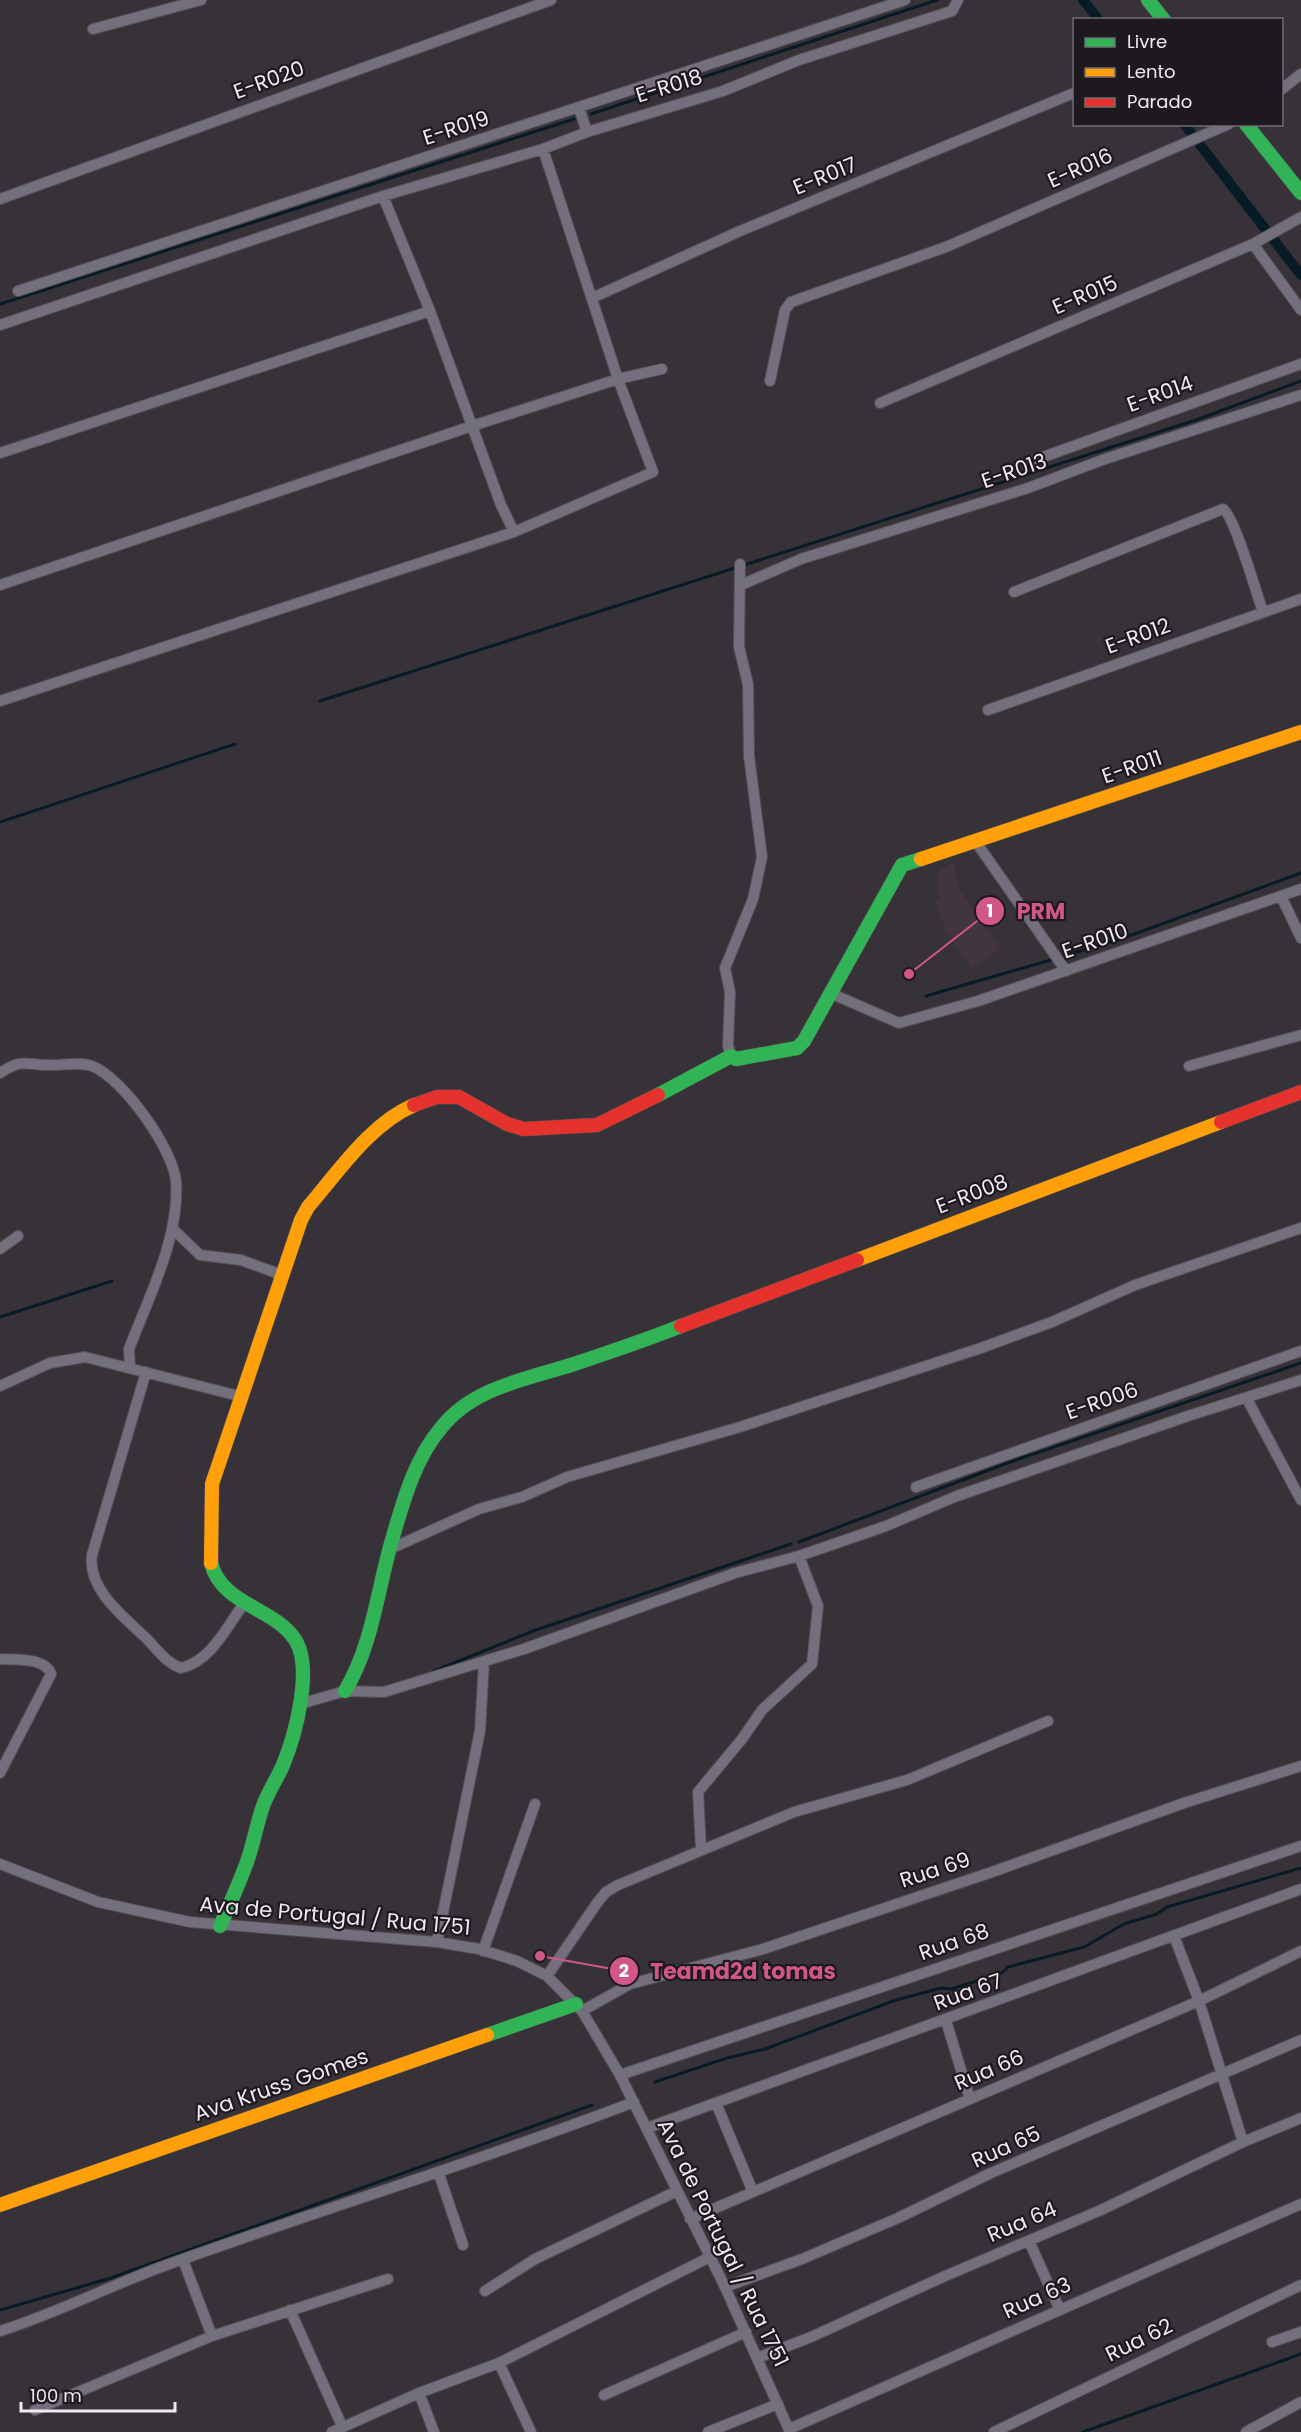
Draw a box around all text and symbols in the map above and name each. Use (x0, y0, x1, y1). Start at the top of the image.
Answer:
legend (1073, 18, 1283, 126)
text: Livre (1127, 29, 1167, 54)
street label: E-R020 (229, 53, 308, 106)
text: Lento (1127, 59, 1176, 84)
street label: E-R018 (632, 62, 706, 109)
text: Parado (1127, 89, 1192, 114)
street label: E-R019 (419, 103, 493, 152)
street label: E-R016 (1043, 140, 1117, 195)
street label: E-R017 (789, 150, 861, 201)
street label: E-R015 (1048, 268, 1122, 321)
street label: E-R014 (1123, 368, 1197, 419)
street label: E-R013 (977, 446, 1050, 495)
street label: E-R012 (1101, 610, 1174, 661)
street label: E-R011 (1098, 743, 1166, 790)
callout: PRM (975, 891, 1077, 931)
text: PRM (1017, 896, 1065, 927)
text: 1 (987, 898, 993, 923)
street label: E-R010 (1058, 916, 1132, 965)
street label: E-R008 (932, 1167, 1012, 1220)
street label: E-R006 (1062, 1375, 1142, 1426)
street label: Rua 69 (896, 1845, 974, 1895)
street label: Ava de Portugal / Rua 1751 (198, 1889, 472, 1942)
street label: Rua 68 (915, 1916, 993, 1967)
callout: Teamd2d tomas (609, 1951, 848, 1991)
text: Teamd2d tomas (650, 1956, 836, 1987)
text: 2 (619, 1958, 629, 1983)
street label: Rua 67 (930, 1966, 1006, 2017)
street label: Ava Kruss Gomes (190, 2041, 372, 2128)
street label: Rua 66 (950, 2042, 1028, 2097)
street label: Ava de Portugal / Rua 1751 (651, 2114, 796, 2371)
street label: Rua 65 (967, 2119, 1045, 2175)
street label: Rua 64 (983, 2194, 1061, 2249)
street label: Rua 63 (998, 2270, 1075, 2325)
street label: Rua 62 (1100, 2311, 1177, 2368)
scale bar (21, 2375, 176, 2413)
text: 100 m (30, 2383, 82, 2408)

